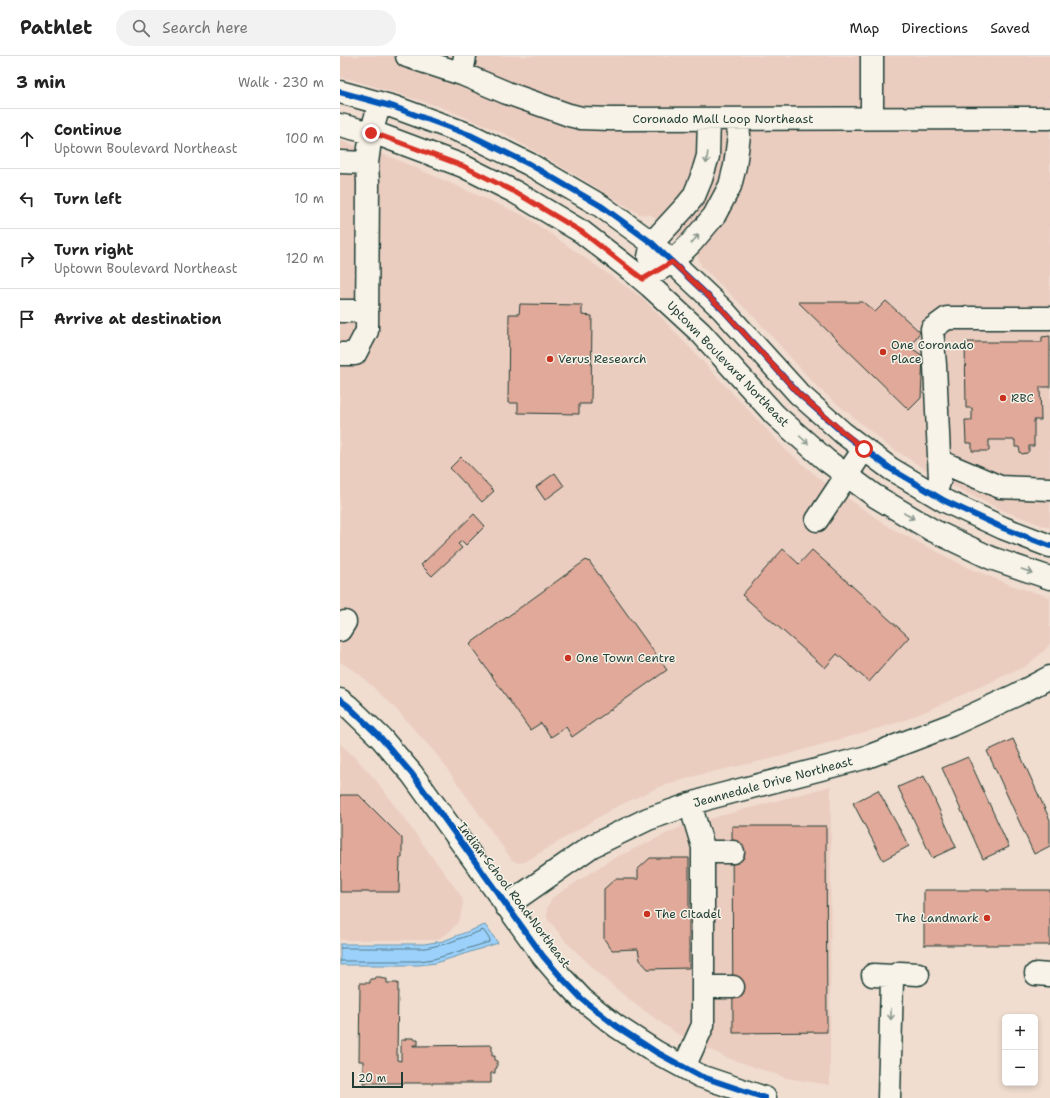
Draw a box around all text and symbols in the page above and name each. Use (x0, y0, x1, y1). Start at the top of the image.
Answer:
search box (116, 10, 396, 46)
text: Pathlet (20, 15, 92, 40)
icon: search (130, 17, 152, 39)
text: Search here (162, 18, 248, 38)
text: Map (850, 19, 880, 37)
text: Directions (902, 19, 968, 37)
text: Saved (990, 19, 1030, 37)
text: 3 min (16, 71, 66, 93)
text: Walk · 230 m (238, 74, 324, 91)
street label: Coronado Mall Loop Northeast (633, 111, 813, 127)
text: Continue (54, 120, 122, 140)
route end (362, 124, 380, 142)
icon: ahead (16, 128, 38, 150)
text: 100 m (285, 130, 324, 147)
text: Uptown Boulevard Northeast (54, 140, 237, 157)
one-way arrow (703, 151, 711, 164)
icon: left (16, 188, 38, 210)
text: Turn left (54, 189, 122, 209)
text: 10 m (294, 190, 324, 207)
one-way arrow (691, 233, 700, 244)
text: Turn right (54, 240, 134, 260)
icon: right (16, 248, 38, 270)
text: 120 m (286, 250, 324, 267)
text: Uptown Boulevard Northeast (54, 260, 237, 277)
street label: Uptown Boulevard Northeast (663, 298, 793, 430)
icon: arrive (16, 308, 38, 330)
text: Arrive at destination (54, 309, 222, 329)
place label: One Coronado Place (891, 337, 974, 367)
marker: One Coronado Place (878, 347, 888, 357)
place label: Verus Research (558, 351, 647, 367)
marker: Verus Research (545, 354, 555, 364)
place label: RBC (1011, 390, 1034, 406)
marker: RBC (998, 393, 1008, 403)
one-way arrow (799, 435, 809, 445)
route start (855, 440, 873, 458)
one-way arrow (903, 513, 915, 521)
one-way arrow (1020, 568, 1033, 575)
place label: One Town Centre (576, 650, 676, 666)
marker: One Town Centre (563, 653, 573, 663)
street label: Jeannedale Drive Northeast (692, 753, 854, 811)
street label: Indian School Road Northeast (454, 819, 574, 971)
place label: The Citadel (655, 906, 721, 922)
marker: The Citadel (642, 909, 652, 919)
place label: The Landmark (895, 910, 979, 926)
marker: The Landmark (982, 913, 992, 923)
one-way arrow (887, 1007, 895, 1020)
map controls (1002, 1014, 1038, 1086)
button: + (1002, 1014, 1038, 1050)
button: − (1002, 1050, 1038, 1086)
scale bar (352, 1070, 403, 1089)
text: 20 m (358, 1071, 386, 1086)

